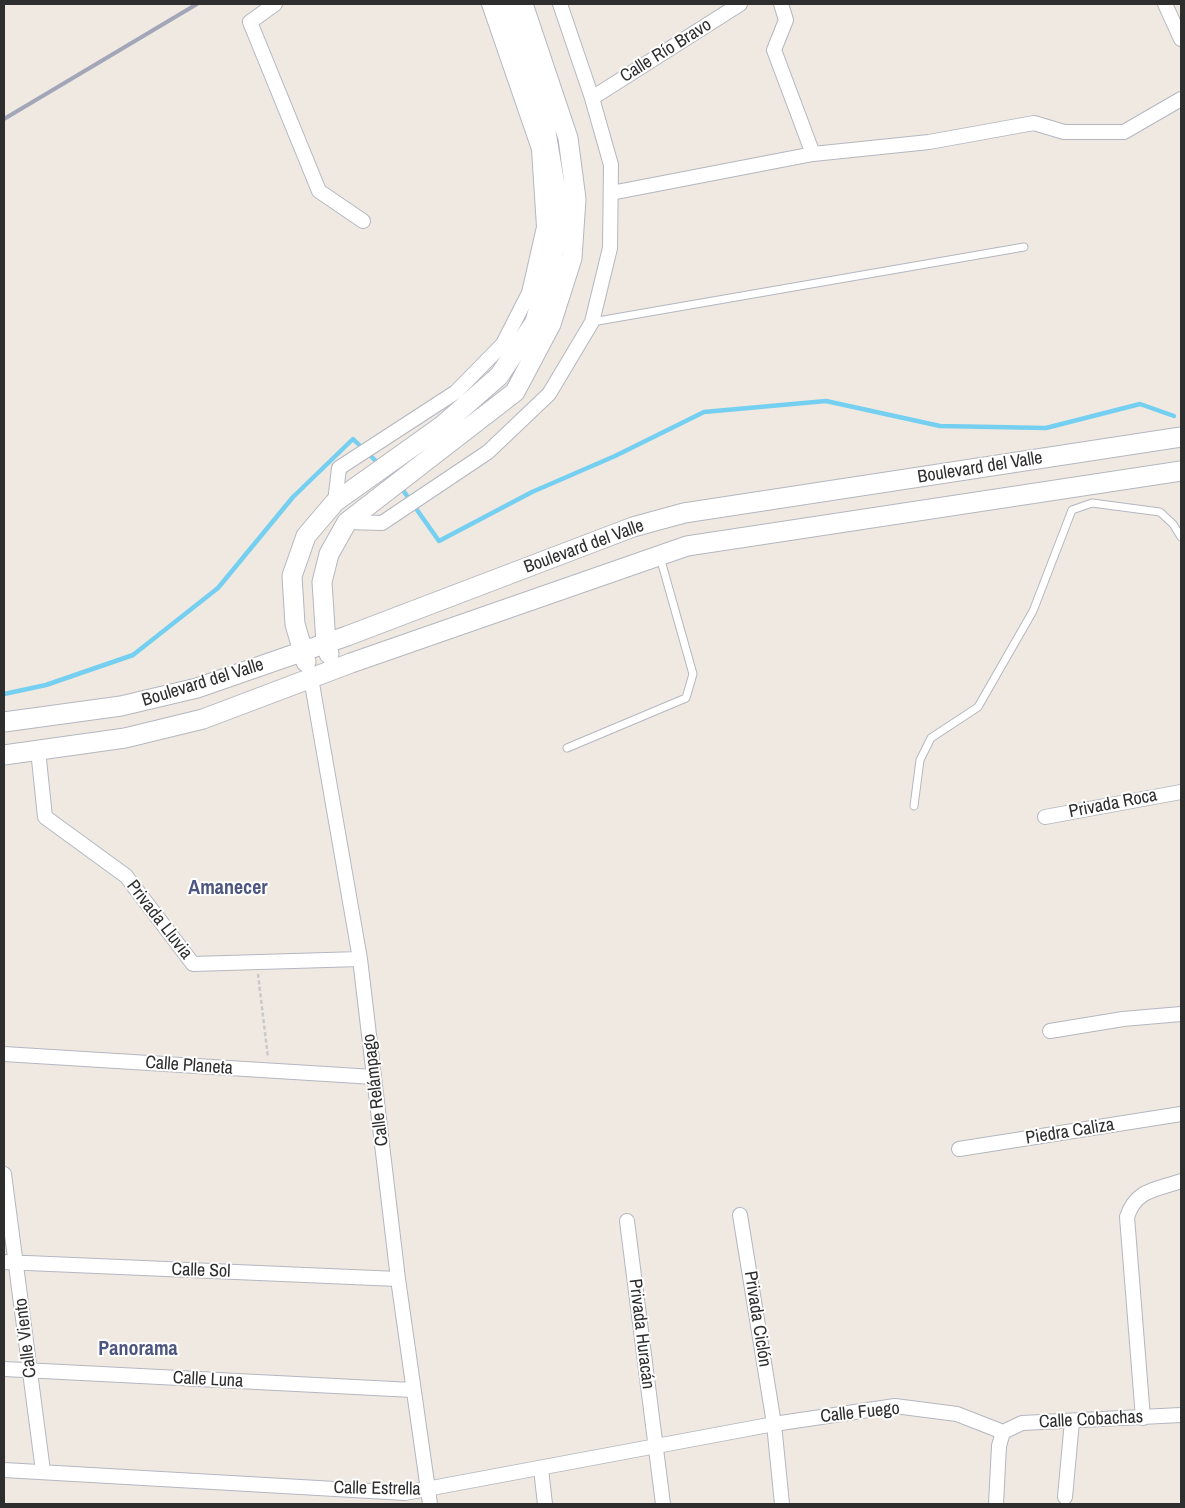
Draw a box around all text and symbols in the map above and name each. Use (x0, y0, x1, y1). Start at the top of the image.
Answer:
street label: Calle Río Bravo (616, 14, 716, 88)
street label: Boulevard del Valle (916, 447, 1044, 489)
street label: Boulevard del Valle (521, 515, 647, 579)
street label: Boulevard del Valle (140, 654, 266, 712)
street label: Privada Roca (1067, 785, 1159, 823)
street label: Privada Lluvia (121, 876, 197, 964)
district label: Amanecer (188, 877, 268, 901)
street label: Calle Relámpago (358, 1033, 394, 1147)
street label: Calle Planeta (144, 1052, 234, 1080)
street label: Piedra Caliza (1024, 1114, 1116, 1150)
street label: Calle Sol (171, 1259, 231, 1283)
street label: Privada Ciclón (739, 1270, 775, 1368)
street label: Privada Huracán (624, 1278, 658, 1390)
street label: Calle Viento (10, 1297, 42, 1379)
district label: Panorama (98, 1338, 178, 1362)
street label: Calle Luna (172, 1367, 244, 1393)
street label: Calle Fuego (819, 1398, 901, 1428)
street label: Calle Cobachas (1038, 1406, 1144, 1434)
street label: Calle Estrella (333, 1477, 421, 1501)

